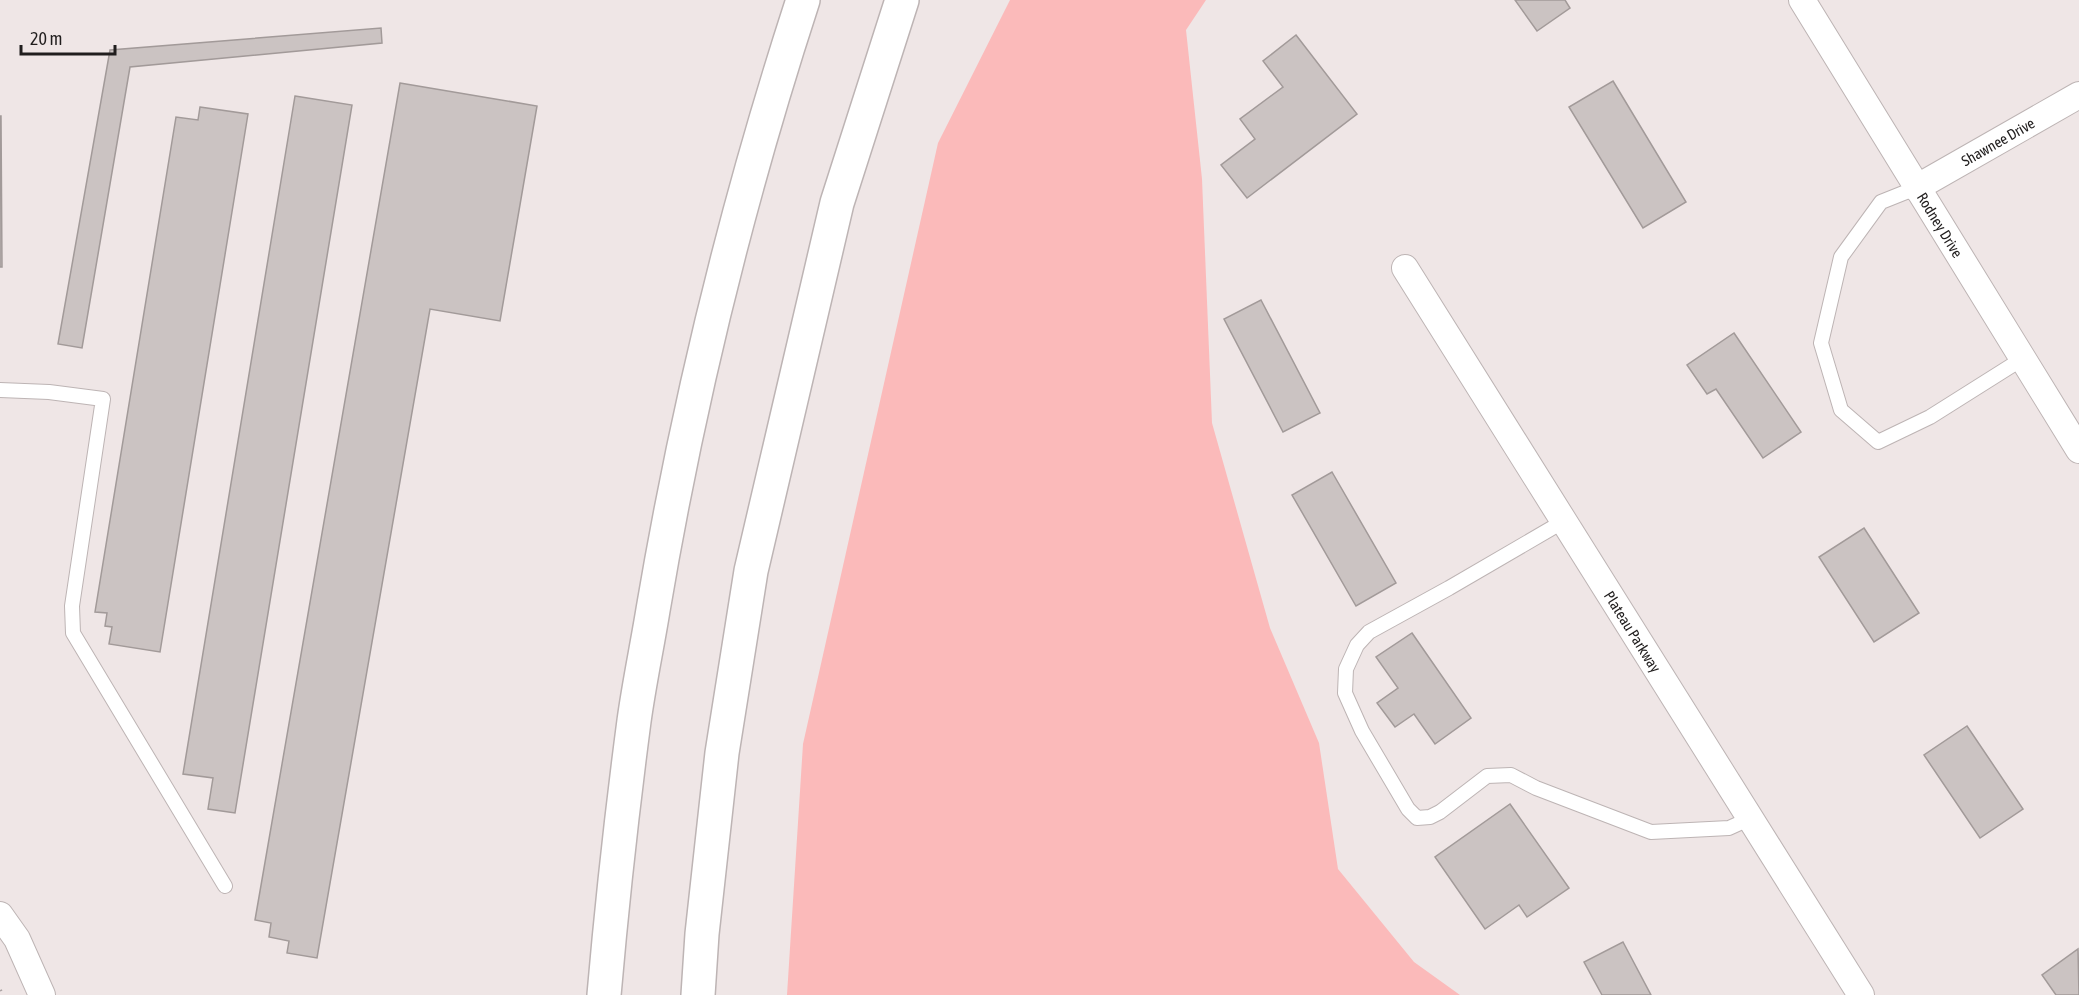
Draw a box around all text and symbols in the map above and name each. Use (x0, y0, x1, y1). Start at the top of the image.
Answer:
scale bar (21, 18, 116, 56)
text: 20 m (30, 28, 62, 49)
street label: Shawnee Drive (1958, 114, 2037, 169)
street label: Rodney Drive (1914, 189, 1967, 261)
street label: Plateau Parkway (1601, 588, 1665, 675)

